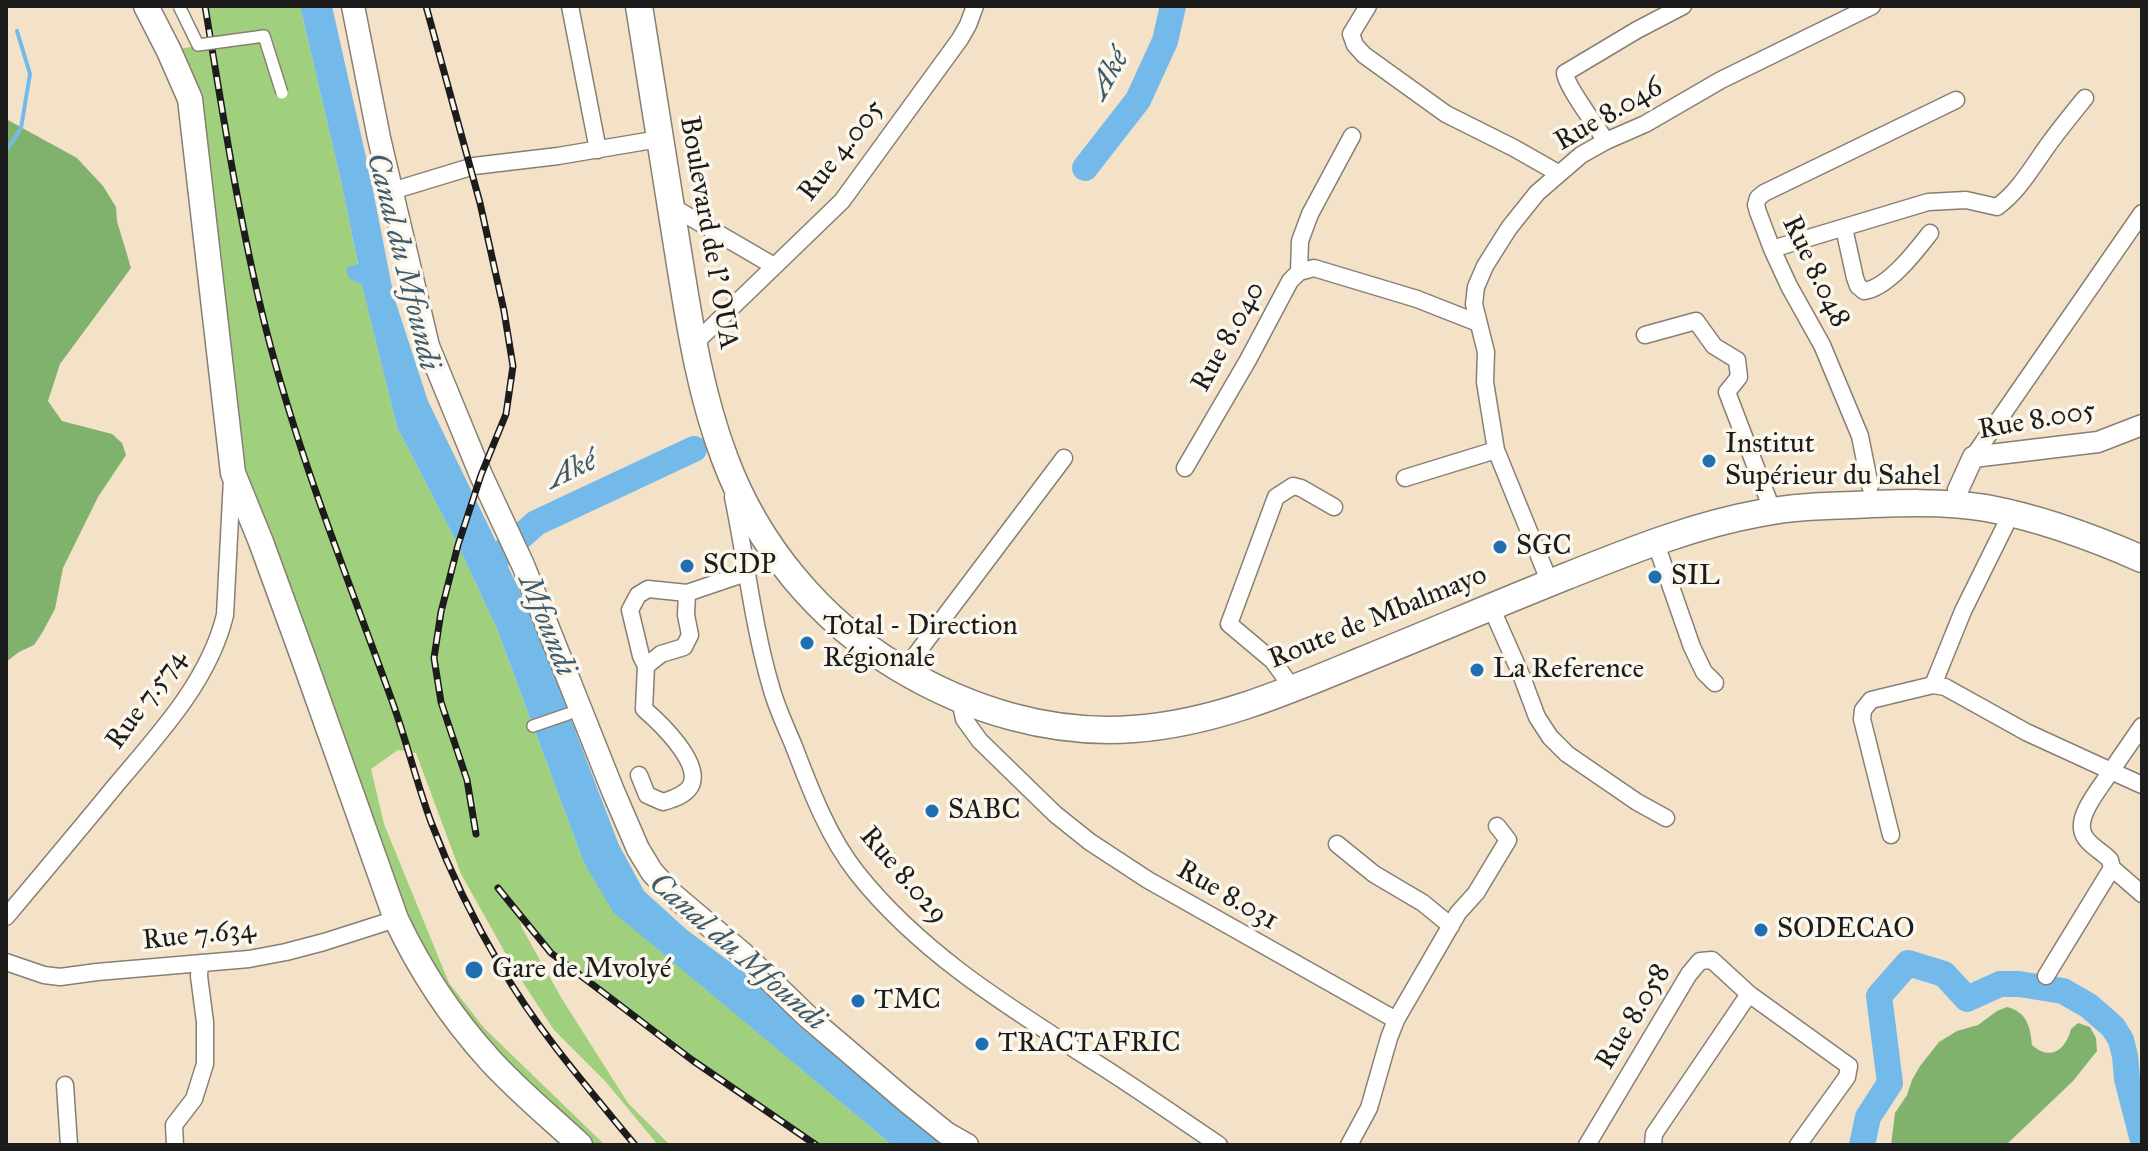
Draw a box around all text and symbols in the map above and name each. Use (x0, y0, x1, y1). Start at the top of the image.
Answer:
water label: Aké (1082, 44, 1138, 106)
street label: Rue 8.046 (1549, 71, 1669, 159)
street label: Rue 4.005 (792, 93, 892, 209)
street label: Boulevard de l' OUA (671, 114, 745, 352)
water label: Canal du Mfoundi (358, 150, 446, 374)
street label: Rue 8.048 (1774, 211, 1856, 333)
street label: Rue 8.040 (1185, 276, 1273, 398)
street label: Rue 8.005 (1976, 394, 2098, 448)
place label: Institut Supérieur du Sahel (1725, 428, 1941, 494)
water label: Aké (542, 444, 602, 498)
marker: Institut Supérieur du Sahel (1700, 452, 1718, 470)
place label: SGC (1516, 530, 1572, 564)
marker: SGC (1491, 538, 1509, 556)
place label: SCDP (703, 549, 776, 583)
marker: SCDP (678, 557, 696, 575)
street label: Route de Mbalmayo (1264, 559, 1492, 677)
place label: SIL (1671, 560, 1720, 594)
marker: SIL (1646, 568, 1664, 586)
water label: Mfoundi (509, 570, 583, 682)
place label: Total - Direction Régionale (823, 610, 1018, 676)
marker: Total - Direction Régionale (798, 634, 816, 652)
street label: Rue 7.574 (100, 644, 194, 756)
place label: La Reference (1493, 653, 1644, 687)
marker: La Reference (1468, 661, 1486, 679)
place label: SABC (948, 794, 1021, 828)
marker: SABC (923, 802, 941, 820)
street label: Rue 8.029 (852, 820, 954, 932)
street label: Rue 8.031 (1170, 854, 1284, 938)
water label: Canal du Mfoundi (641, 866, 833, 1040)
street label: Rue 7.634 (141, 913, 257, 959)
place label: SODECAO (1777, 913, 1915, 947)
marker: SODECAO (1752, 921, 1770, 939)
place label: Gare de Mvolyé (492, 953, 671, 987)
street label: Rue 8.058 (1589, 958, 1679, 1076)
marker: Gare de Mvolyé (463, 959, 485, 981)
place label: TMC (874, 984, 941, 1018)
marker: TMC (849, 992, 867, 1010)
place label: TRACTAFRIC (998, 1027, 1180, 1061)
marker: TRACTAFRIC (973, 1035, 991, 1053)

